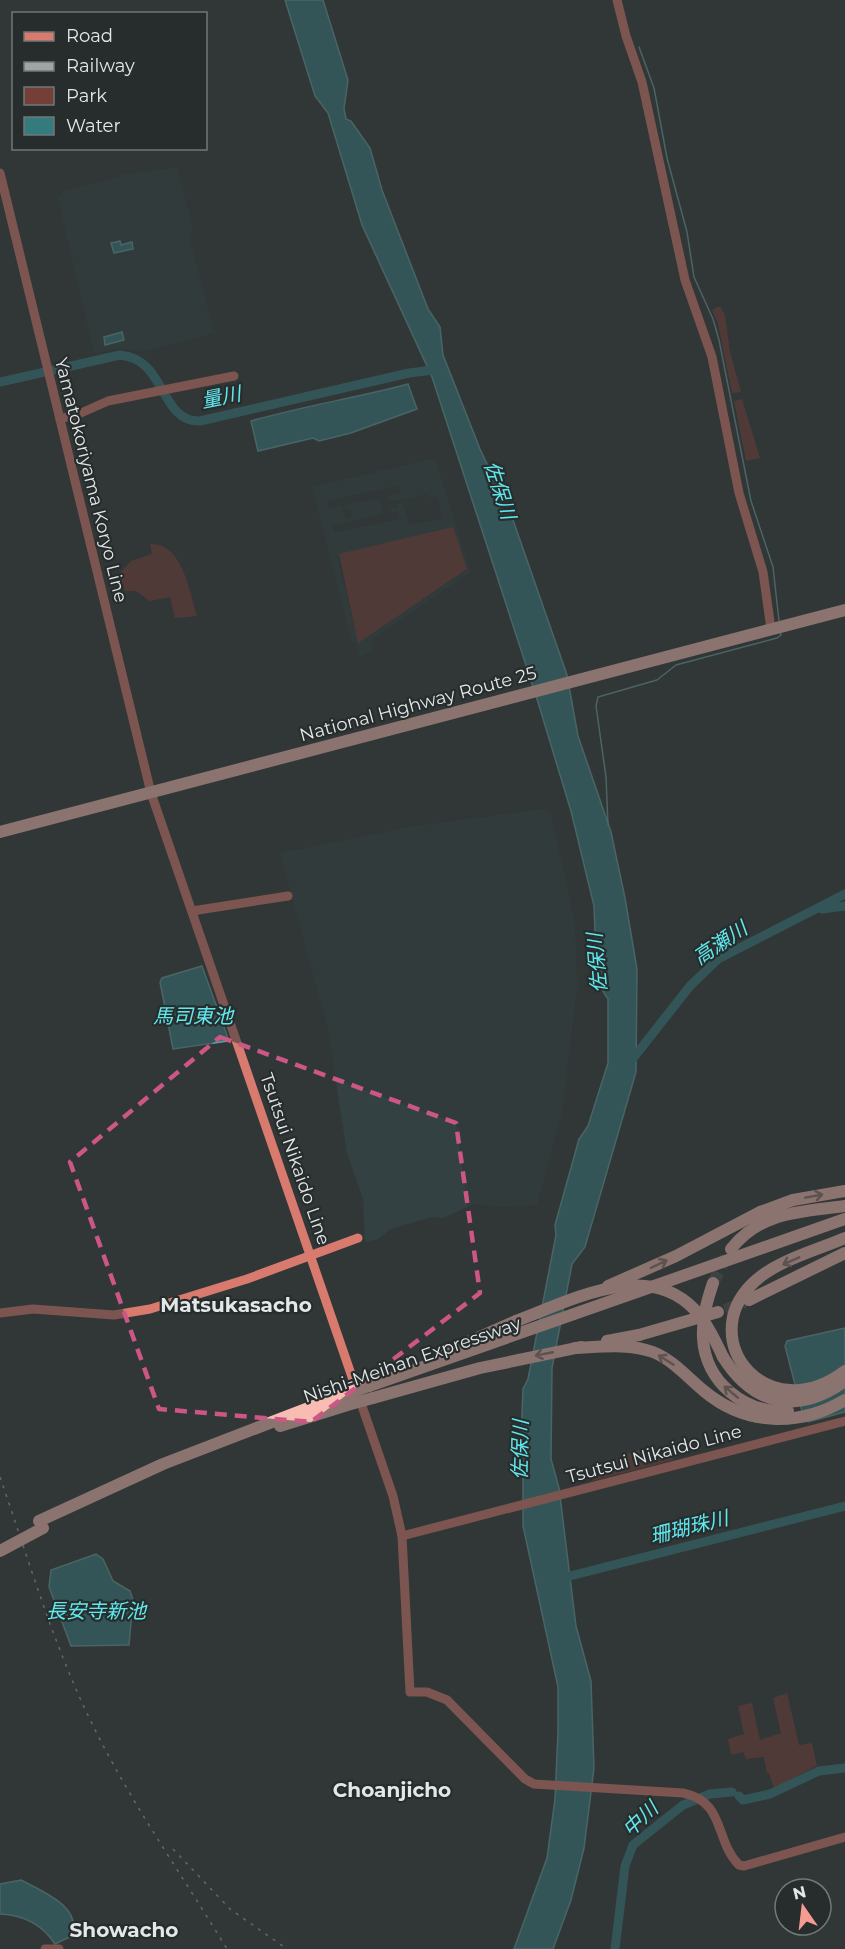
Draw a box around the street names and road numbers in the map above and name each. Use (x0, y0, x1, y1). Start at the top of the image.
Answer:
street label: Yamatokoriyama Koryo Line (50, 355, 132, 605)
street label: National Highway Route 25 (297, 662, 539, 746)
street label: Tsutsui Nikaido Line (255, 1070, 335, 1248)
street label: Nishi-Meihan Expressway (300, 1312, 524, 1408)
street label: Tsutsui Nikaido Line (564, 1420, 744, 1488)

